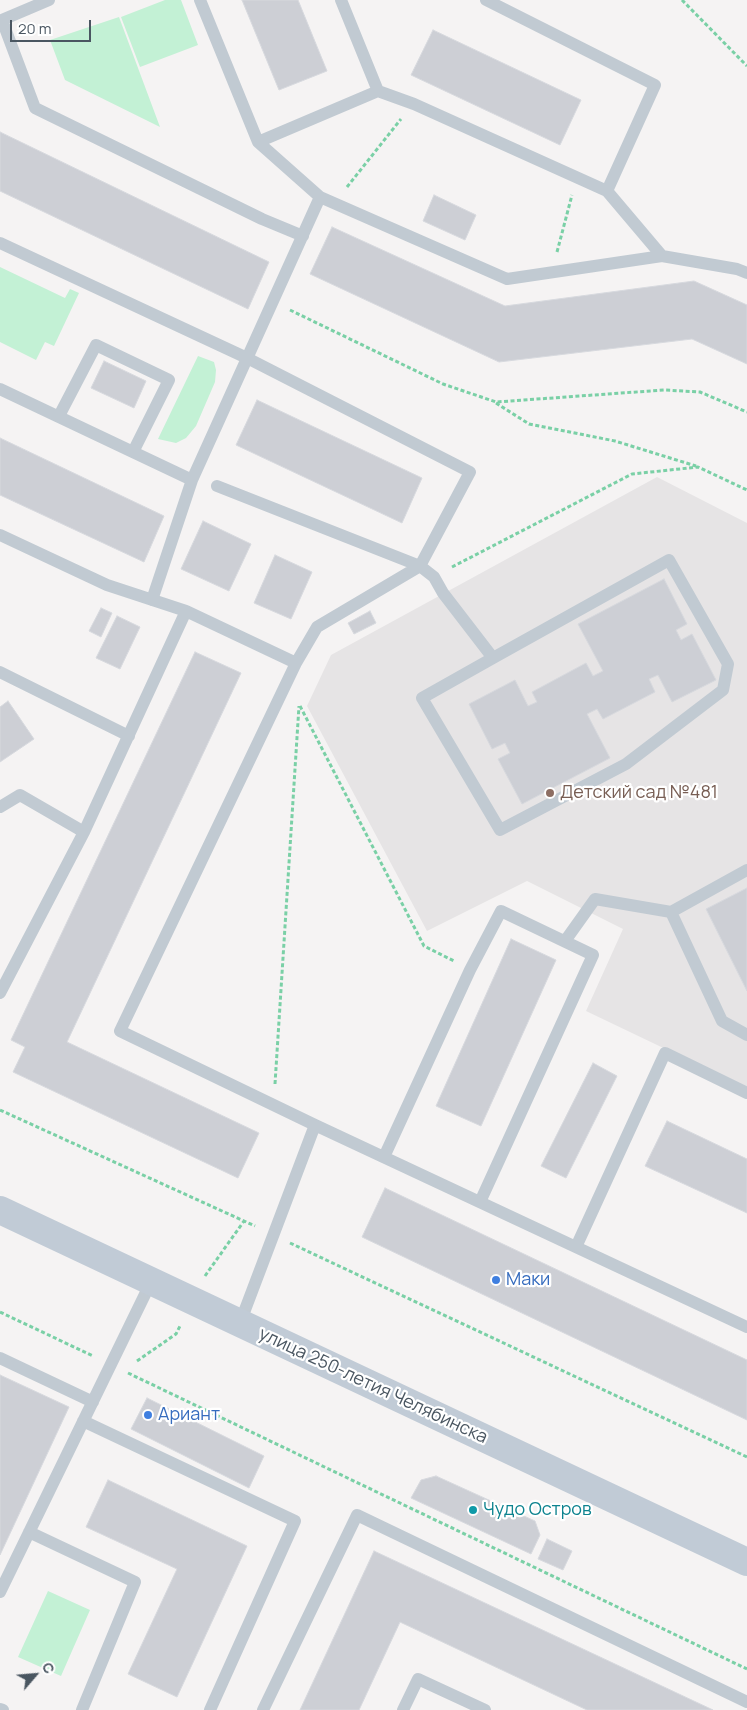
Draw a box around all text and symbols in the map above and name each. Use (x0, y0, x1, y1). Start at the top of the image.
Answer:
scale bar (12, 10, 94, 42)
text: 20 m (18, 18, 51, 39)
place label: Детский сад №481 (560, 782, 718, 804)
marker: Детский сад №481 (544, 787, 556, 799)
place label: Маки (506, 1269, 550, 1291)
marker: Маки (490, 1274, 502, 1286)
street label: улица 250-летия Челябинска (255, 1323, 491, 1449)
place label: Ариант (158, 1404, 220, 1426)
marker: Ариант (142, 1409, 154, 1421)
place label: Чудо Остров (483, 1499, 592, 1521)
marker: Чудо Остров (467, 1504, 479, 1516)
north arrow (10, 1650, 60, 1700)
text: С (38, 1659, 60, 1677)

